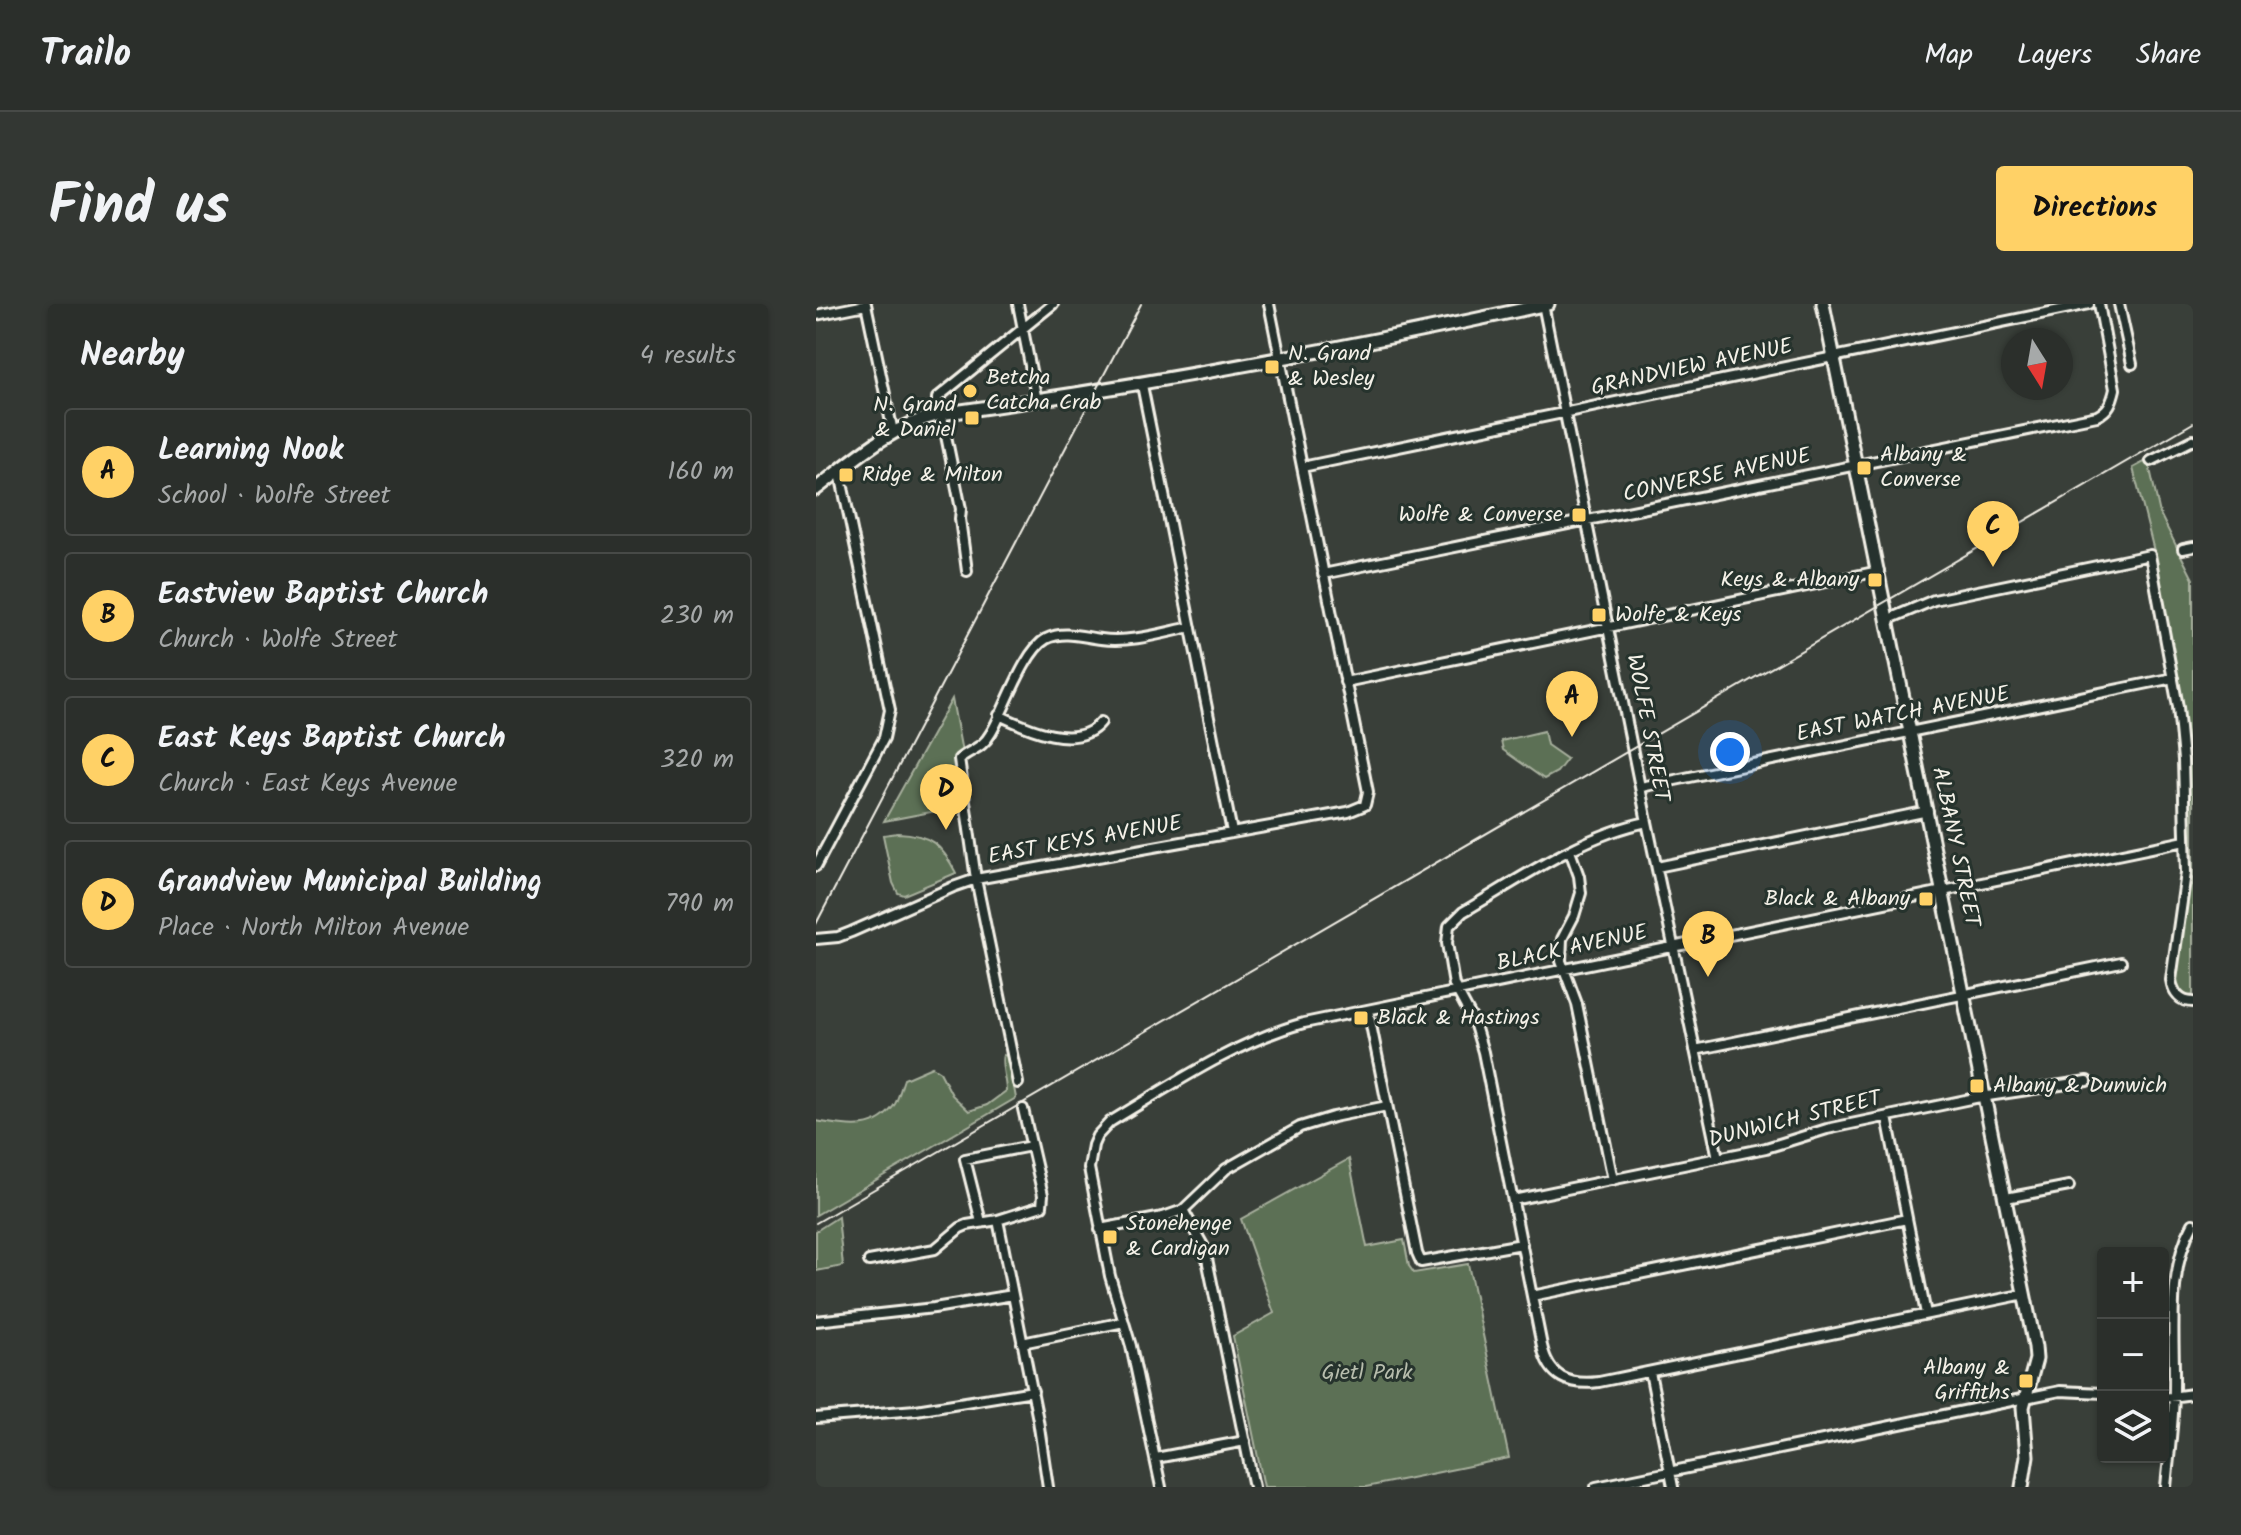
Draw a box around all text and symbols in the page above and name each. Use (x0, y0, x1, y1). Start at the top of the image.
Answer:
text: Trailo (40, 25, 131, 85)
text: Map (1924, 33, 1973, 78)
text: Layers (2017, 33, 2092, 78)
text: Share (2136, 33, 2201, 78)
text: Find us (48, 163, 229, 253)
button: Directions (1996, 166, 2193, 251)
north arrow (2001, 328, 2073, 400)
text: Nearby (80, 329, 185, 383)
street label: GRANDVIEW AVENUE (1588, 329, 1797, 406)
text: 4 results (640, 335, 736, 377)
place label: N. Grand & Wesley (1288, 337, 1375, 397)
marker: N. Grand & Wesley (1263, 358, 1281, 376)
place label: Betcha Catcha Crab (986, 361, 1102, 421)
marker: Betcha Catcha Crab (961, 382, 979, 400)
place label: N. Grand & Daniel (873, 388, 957, 448)
marker: N. Grand & Daniel (963, 409, 981, 427)
text: Learning Nook (158, 427, 343, 475)
place label: Albany & Converse (1880, 438, 1967, 498)
street label: CONVERSE AVENUE (1620, 439, 1815, 513)
text: A (100, 451, 116, 493)
text: 160 m (667, 451, 734, 493)
place label: Ridge & Milton (862, 458, 1003, 493)
marker: Albany & Converse (1855, 459, 1873, 477)
marker: Ridge & Milton (837, 466, 855, 484)
text: School · Wolfe Street (158, 475, 391, 517)
place label: Wolfe & Converse (1399, 498, 1563, 533)
pin: C (1967, 501, 2019, 567)
marker: Wolfe & Converse (1570, 506, 1588, 524)
place label: Keys & Albany (1721, 563, 1860, 598)
text: Eastview Baptist Church (158, 571, 488, 619)
marker: Keys & Albany (1866, 571, 1884, 589)
text: B (100, 595, 116, 637)
text: 230 m (660, 595, 734, 637)
place label: Wolfe & Keys (1615, 598, 1742, 633)
marker: Wolfe & Keys (1590, 606, 1608, 624)
text: Church · Wolfe Street (158, 619, 397, 661)
street label: WOLFE STREET (1616, 651, 1679, 807)
pin: A (1546, 671, 1598, 737)
street label: EAST WATCH AVENUE (1793, 677, 2014, 753)
text: East Keys Baptist Church (158, 715, 506, 763)
your location (1710, 732, 1750, 772)
text: C (100, 739, 116, 781)
text: 320 m (660, 739, 734, 781)
text: Church · East Keys Avenue (158, 763, 457, 805)
pin: D (920, 764, 972, 830)
street label: ALBANY STREET (1921, 764, 1990, 933)
street label: EAST KEYS AVENUE (985, 807, 1186, 875)
text: Grandview Municipal Building (158, 859, 542, 907)
place label: Black & Albany (1764, 882, 1911, 917)
text: D (99, 883, 117, 925)
text: 790 m (665, 883, 734, 925)
marker: Black & Albany (1917, 890, 1935, 908)
text: Place · North Milton Avenue (158, 907, 469, 949)
pin: B (1682, 911, 1734, 977)
street label: BLACK AVENUE (1493, 916, 1652, 982)
place label: Black & Hastings (1377, 1001, 1540, 1036)
marker: Black & Hastings (1352, 1009, 1370, 1027)
place label: Albany & Dunwich (1993, 1069, 2167, 1104)
marker: Albany & Dunwich (1968, 1077, 1986, 1095)
street label: DUNWICH STREET (1705, 1081, 1887, 1158)
place label: Stonehenge & Cardigan (1126, 1207, 1232, 1267)
marker: Stonehenge & Cardigan (1101, 1228, 1119, 1246)
map controls (2097, 1247, 2169, 1463)
button: + (2097, 1247, 2169, 1319)
button: − (2097, 1319, 2169, 1391)
place label: Albany & Griffiths (1923, 1351, 2011, 1411)
park label: Gietl Park (1321, 1356, 1413, 1391)
marker: Albany & Griffiths (2017, 1372, 2035, 1390)
button: layers (2097, 1391, 2169, 1463)

